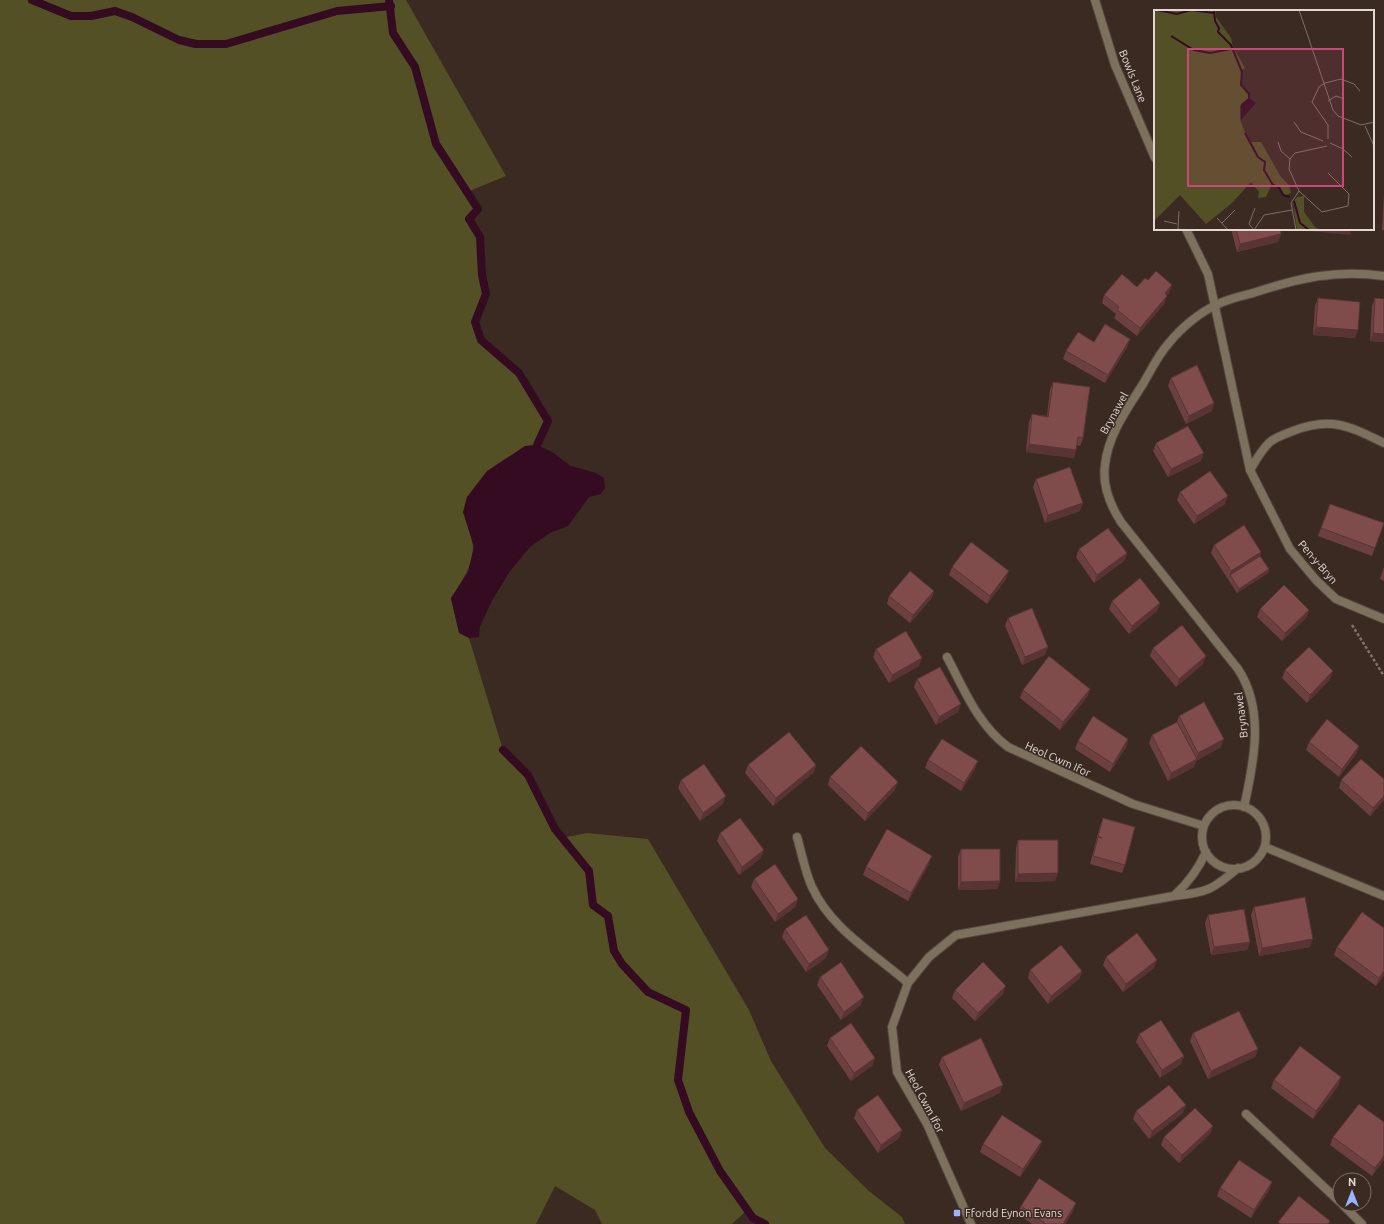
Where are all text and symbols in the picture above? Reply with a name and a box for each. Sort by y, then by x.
inset map [1154,10,1374,230]
street label: Bowls Lane [1117,48,1149,104]
street label: Brynawel [1098,390,1130,436]
street label: Pen-y-Bryn [1296,538,1340,586]
street label: Brynawel [1232,691,1250,739]
street label: Heol Cwm Ifor [1023,739,1093,779]
street label: Heol Cwm Ifor [903,1067,947,1136]
north arrow [1332,1172,1372,1212]
text: N [1348,1176,1356,1188]
place label: Ffordd Eynon Evans [965,1207,1062,1219]
marker: Ffordd Eynon Evans [952,1208,962,1218]

